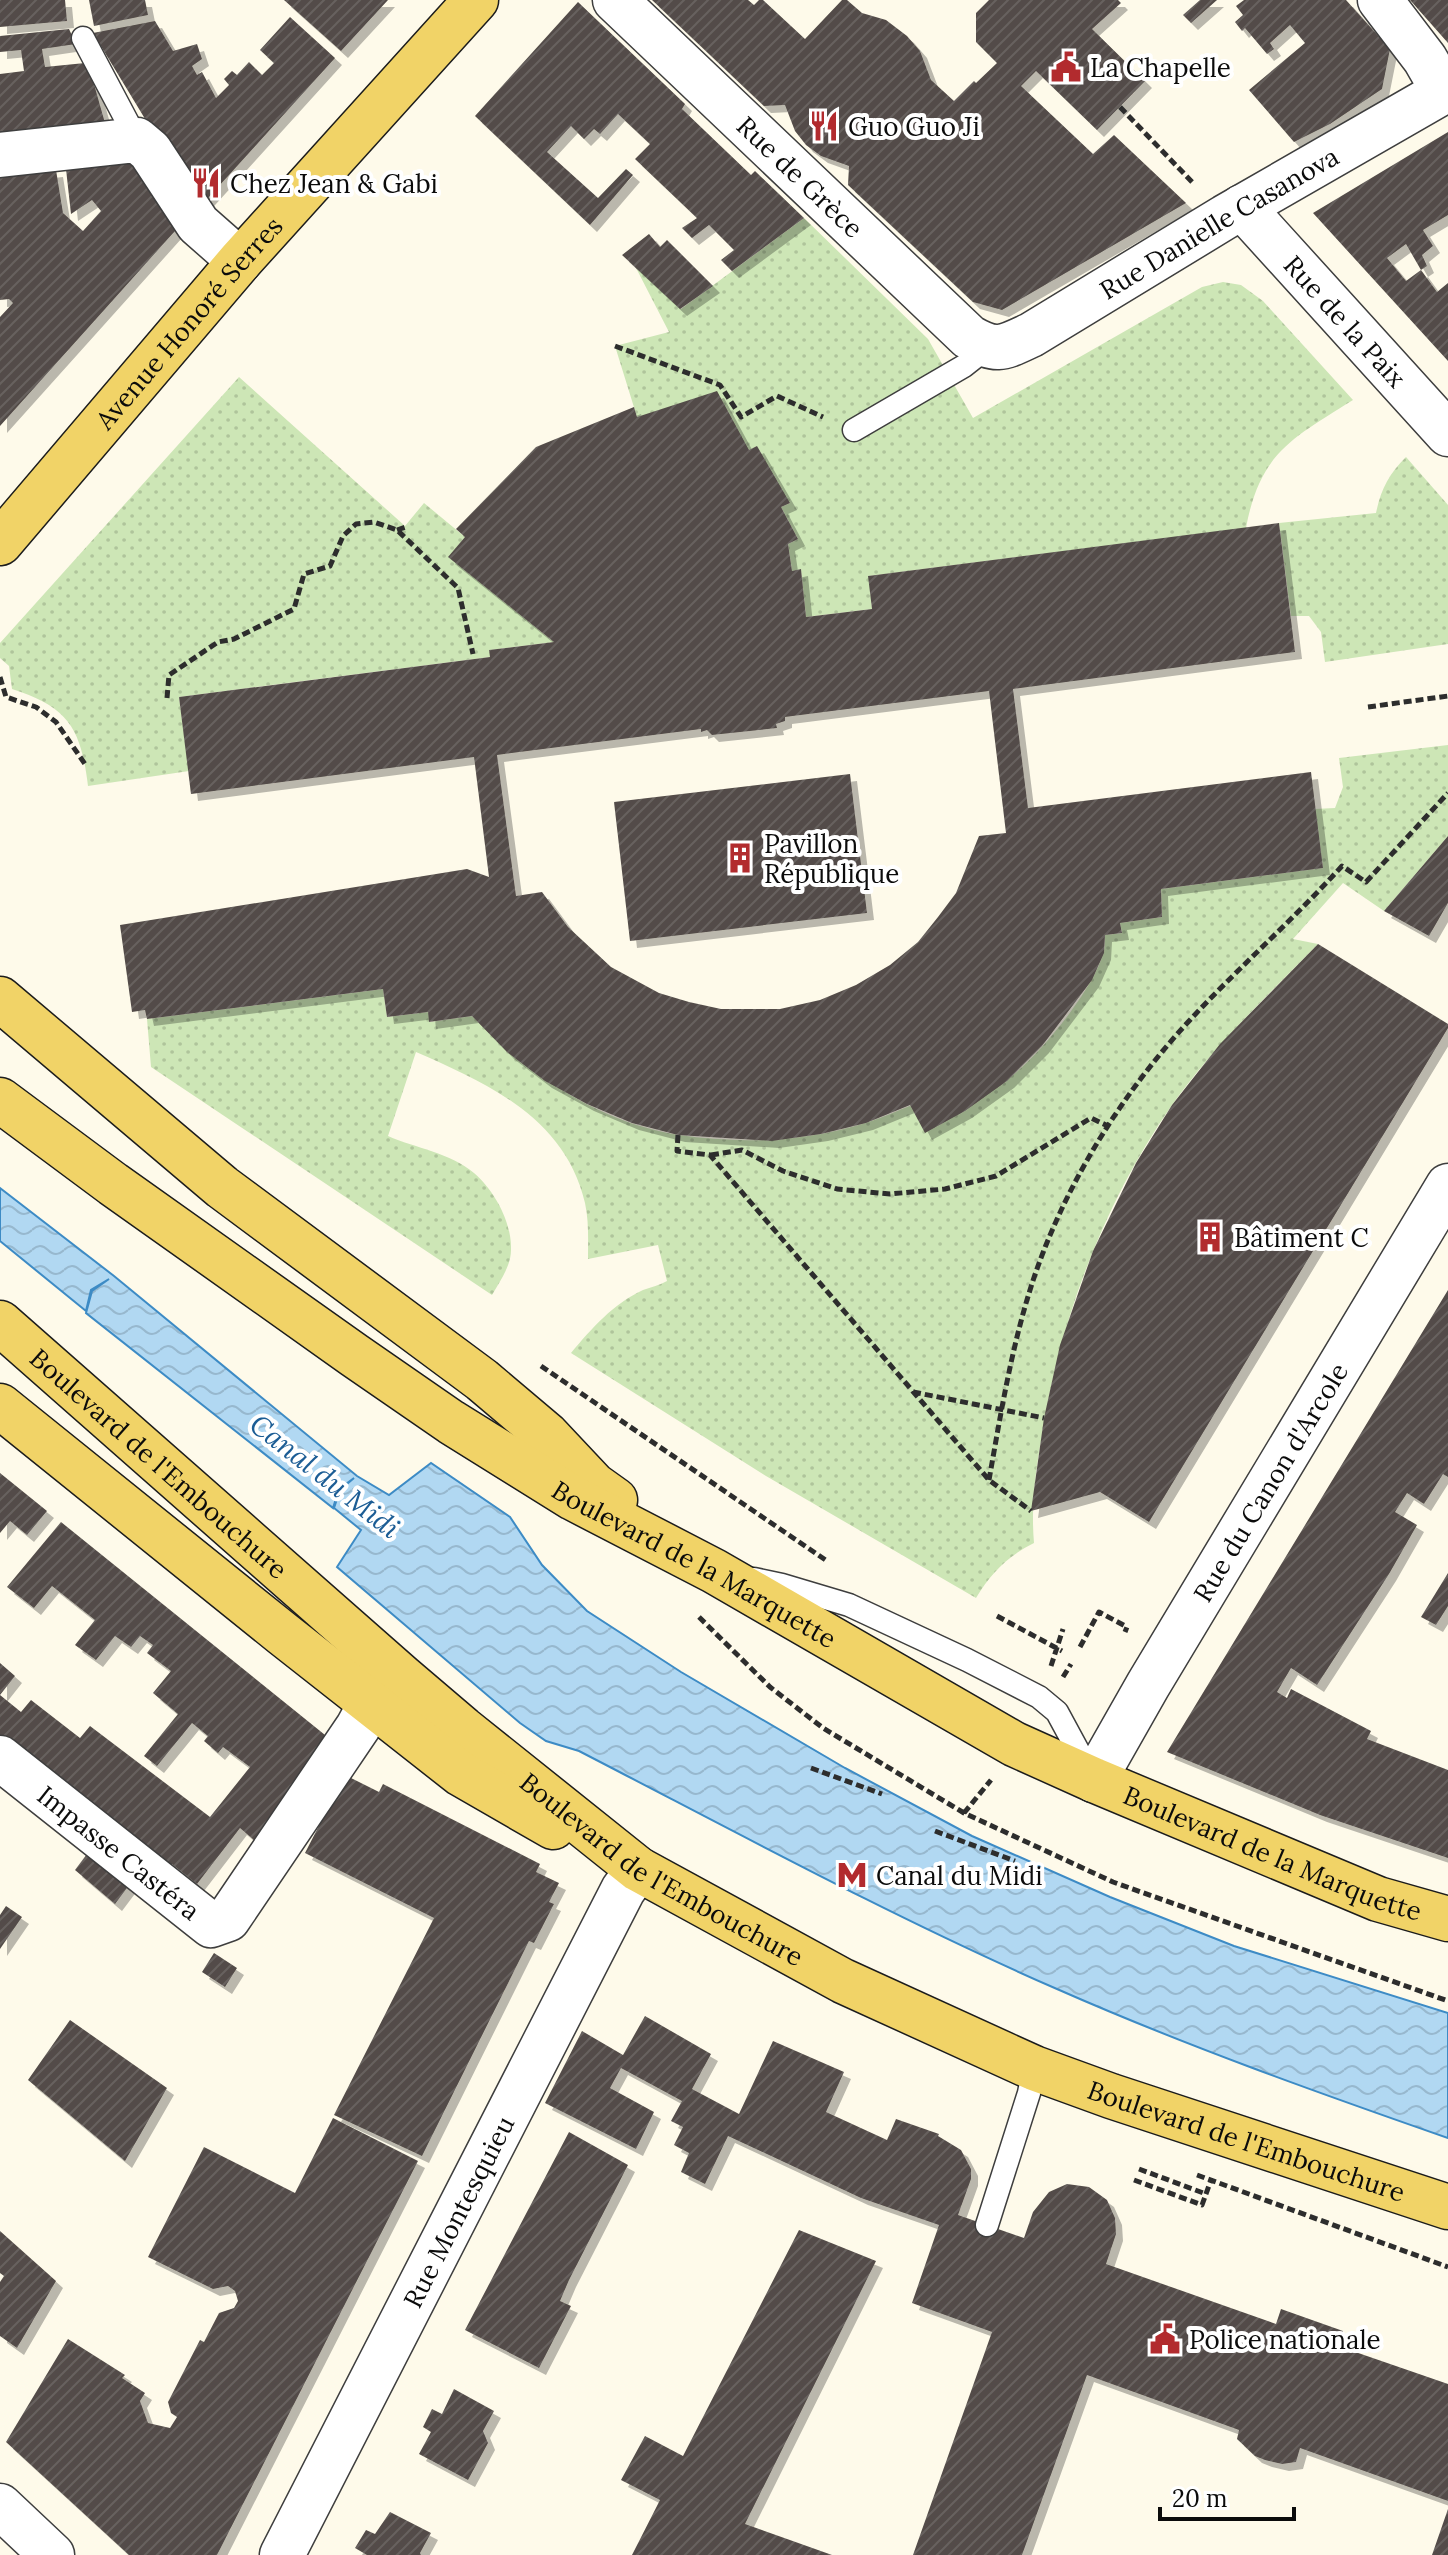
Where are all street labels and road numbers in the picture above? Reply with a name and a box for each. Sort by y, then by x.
street label: Rue de Grèce [730,109,870,244]
street label: Rue Danielle Casanova [1093,139,1344,306]
street label: Avenue Honoré Serres [87,209,289,437]
street label: Rue de la Paix [1277,248,1414,394]
street label: Boulevard de l'Embouchure [24,1341,295,1585]
street label: Rue du Canon d'Arcole [1185,1357,1354,1608]
street label: Boulevard de la Marquette [546,1473,842,1655]
street label: Boulevard de l'Embouchure [514,1765,809,1973]
street label: Impasse Castéra [31,1778,207,1927]
street label: Boulevard de la Marquette [1119,1778,1426,1927]
street label: Boulevard de l'Embouchure [1083,2072,1409,2208]
street label: Rue Montesquieu [395,2110,521,2313]

